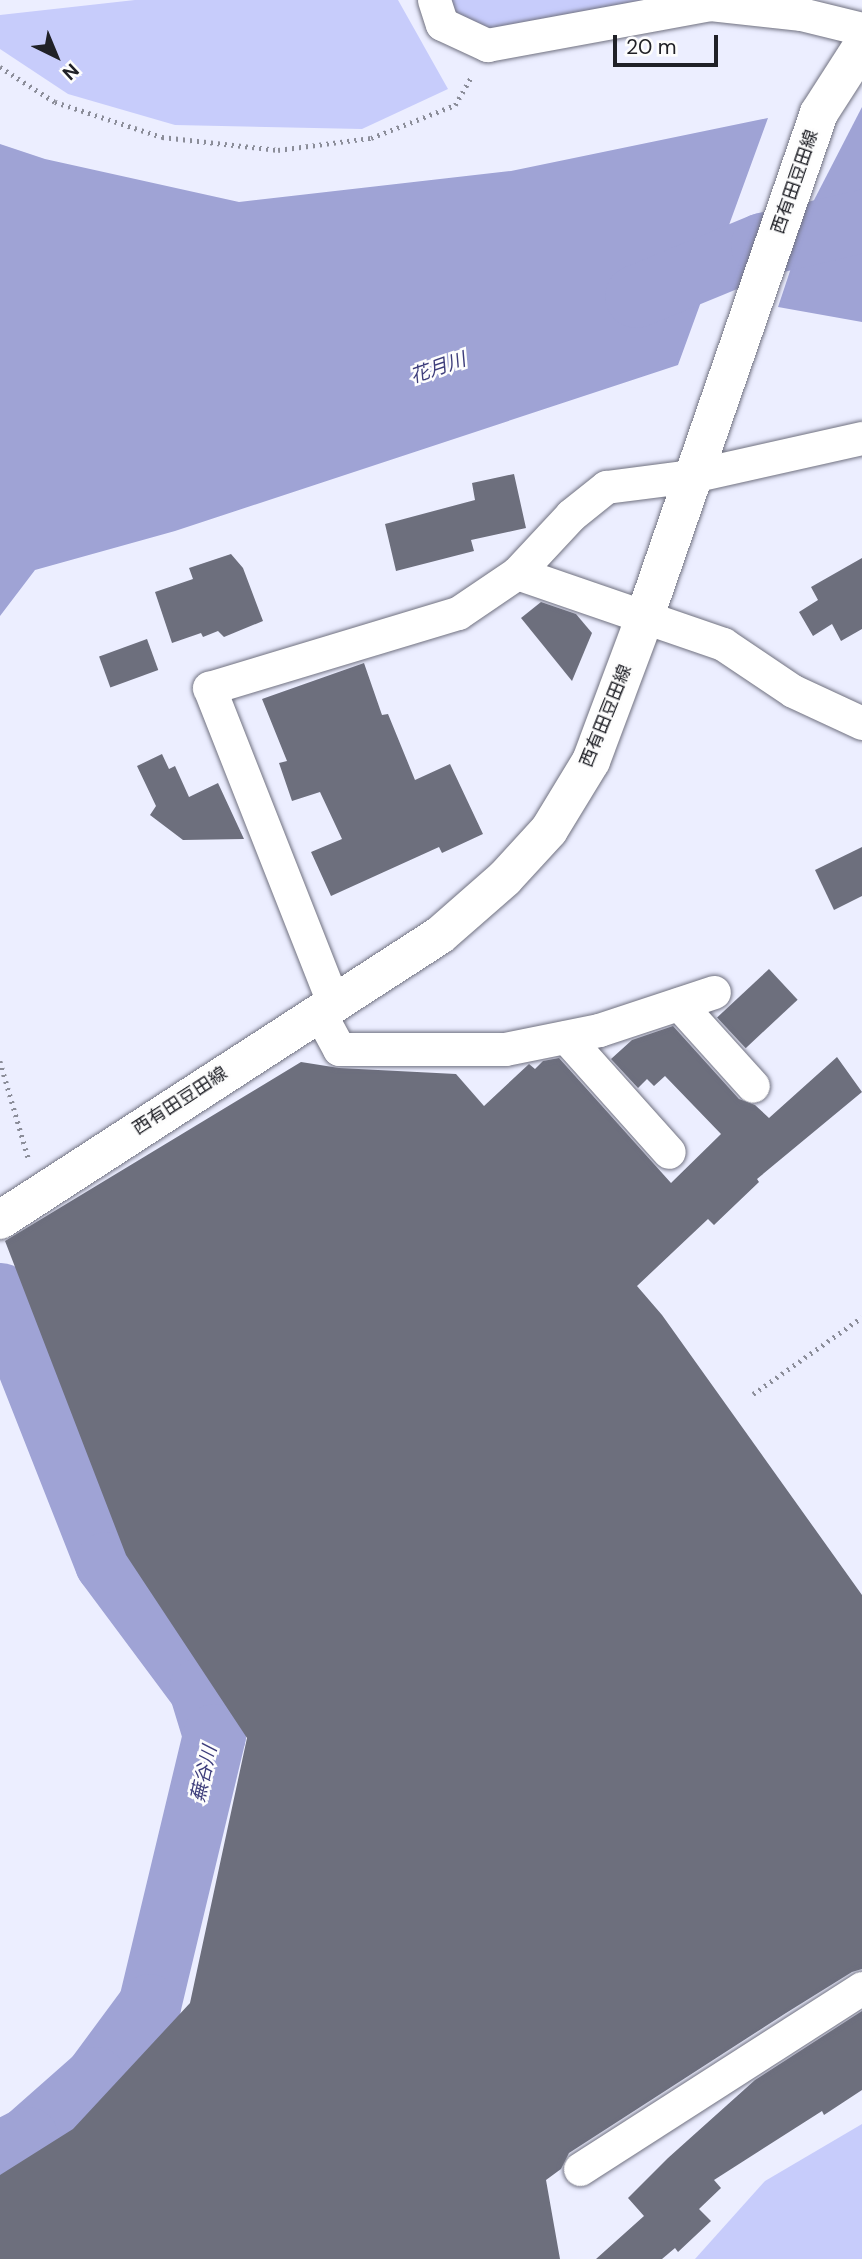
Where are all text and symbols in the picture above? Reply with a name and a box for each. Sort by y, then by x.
north arrow [21,21,91,91]
scale bar [617,21,722,65]
text: 20 m [626,33,677,61]
text: N [57,58,84,86]
street label: 西有田豆田線 [767,127,823,237]
water label: 花月川 [407,348,469,388]
street label: 西有田豆田線 [576,662,636,770]
street label: 西有田豆田線 [129,1063,231,1139]
water label: 蕪谷川 [186,1744,222,1804]

